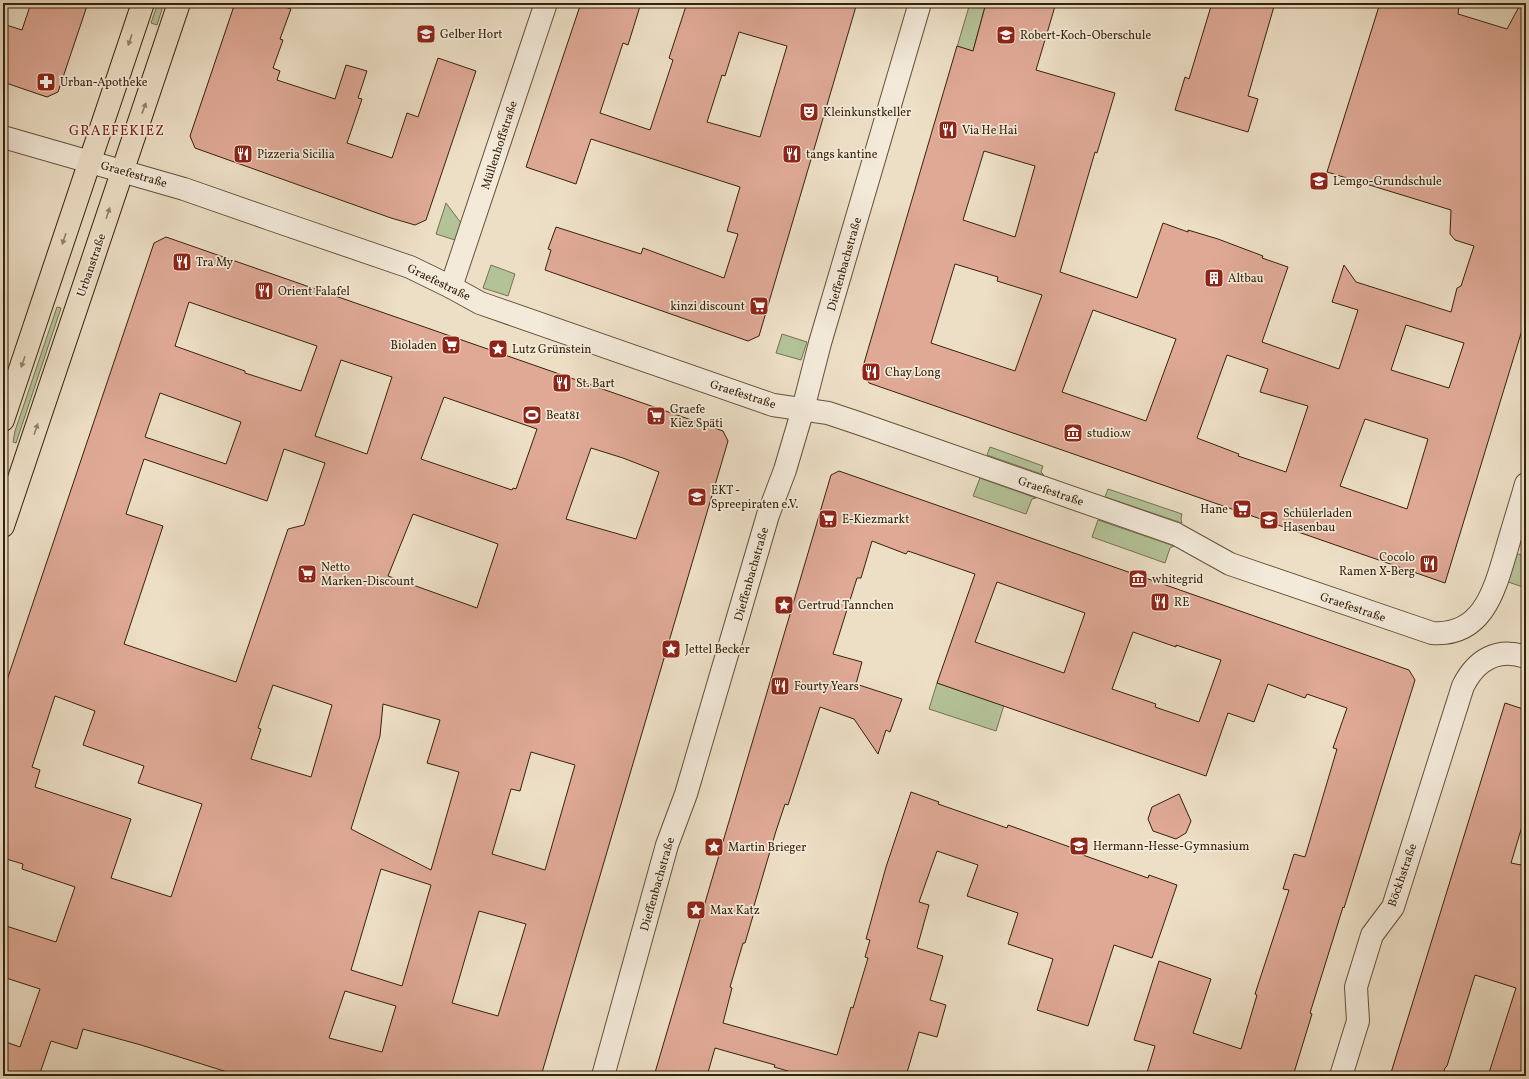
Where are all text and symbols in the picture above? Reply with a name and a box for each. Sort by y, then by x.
school or university icon: Gelber Hort [415,23,437,45]
school or university icon: Robert-Koch-Oberschule [995,24,1017,46]
place label: Gelber Hort [440,27,502,43]
place label: Robert-Koch-Oberschule [1020,28,1151,44]
one-way arrow [127,34,133,46]
pharmacy icon: Urban-Apotheke [35,71,57,93]
place label: Urban-Apotheke [60,75,148,91]
street label: Müllenhoffstraße [478,99,522,192]
one-way arrow [141,101,147,113]
theatre icon: Kleinkunstkeller [798,101,820,123]
place label: Kleinkunstkeller [823,105,911,121]
restaurant icon: Via He Hai [937,119,959,141]
district label: GRAEFEKIEZ [69,122,165,141]
place label: Via He Hai [962,123,1018,139]
restaurant icon: Pizzeria Sicilia [232,143,254,165]
restaurant icon: tangs kantine [781,143,803,165]
place label: Pizzeria Sicilia [257,147,335,163]
place label: tangs kantine [806,147,878,163]
street label: Graefestraße [99,158,169,192]
school or university icon: Lemgo-Grundschule [1308,170,1330,192]
place label: Lemgo-Grundschule [1333,174,1442,190]
one-way arrow [106,207,112,219]
street label: Dieffenbachstraße [824,215,866,313]
street label: Urbanstraße [74,231,110,299]
one-way arrow [61,233,67,245]
restaurant icon: Tra My [171,251,193,273]
place label: Tra My [196,255,234,271]
street label: Graefestraße [404,261,473,305]
building icon: Altbau [1203,267,1225,289]
place label: Altbau [1228,271,1264,287]
restaurant icon: Orient Falafel [253,280,275,302]
place label: Orient Falafel [278,284,350,300]
supermarket icon: kinzi discount [748,295,770,317]
place label: kinzi discount [670,299,745,315]
supermarket icon: Bioladen [440,334,462,356]
place label: Bioladen [390,338,437,354]
place icon: Lutz Grünstein [487,338,509,360]
place label: Lutz Grünstein [512,342,592,358]
one-way arrow [19,356,25,368]
restaurant icon: Chay Long [860,361,882,383]
place label: Chay Long [885,365,941,381]
restaurant icon: St. Bart [551,372,573,394]
place label: St. Bart [576,376,615,392]
street label: Graefestraße [708,377,778,413]
place label: Graefe Kiez Späti [670,402,723,432]
sports icon: Beat81 [521,404,543,426]
supermarket icon: Graefe Kiez Späti [645,405,667,427]
place label: Beat81 [546,408,580,424]
museum icon: studio.w [1062,422,1084,444]
one-way arrow [33,423,39,435]
place label: studio.w [1087,426,1132,442]
street label: Graefestraße [1016,473,1086,511]
place label: EKT - Spreepiraten e.V. [711,483,798,513]
school or university icon: EKT - Spreepiraten e.V. [686,486,708,508]
supermarket icon: Hane [1231,498,1253,520]
place label: Hane [1200,502,1228,518]
place label: Schülerladen Hasenbau [1283,506,1352,536]
supermarket icon: E-Kiezmarkt [817,508,839,530]
school or university icon: Schülerladen Hasenbau [1258,509,1280,531]
place label: E-Kiezmarkt [842,512,909,528]
street label: Dieffenbachstraße [731,525,773,623]
place label: Cocolo Ramen X-Berg [1339,550,1415,580]
restaurant icon: Cocolo Ramen X-Berg [1418,553,1440,575]
place label: Netto Marken-Discount [321,560,414,590]
supermarket icon: Netto Marken-Discount [296,563,318,585]
museum icon: whitegrid [1127,568,1149,590]
place label: whitegrid [1152,572,1204,588]
street label: Graefestraße [1318,589,1388,627]
restaurant icon: RE [1149,591,1171,613]
place icon: Gertrud Tannchen [773,594,795,616]
place label: RE [1174,595,1189,611]
place label: Gertrud Tannchen [798,598,894,614]
place icon: Jettel Becker [660,638,682,660]
place label: Jettel Becker [685,642,750,658]
restaurant icon: Fourty Years [769,675,791,697]
place label: Fourty Years [794,679,859,695]
street label: Dieffenbachstraße [637,835,679,933]
school or university icon: Hermann-Hesse-Gymnasium [1068,835,1090,857]
place icon: Martin Brieger [703,836,725,858]
place label: Hermann-Hesse-Gymnasium [1093,839,1250,855]
place label: Martin Brieger [728,840,806,856]
street label: Böckhstraße [1385,841,1421,909]
place icon: Max Katz [685,899,707,921]
place label: Max Katz [710,903,760,919]

